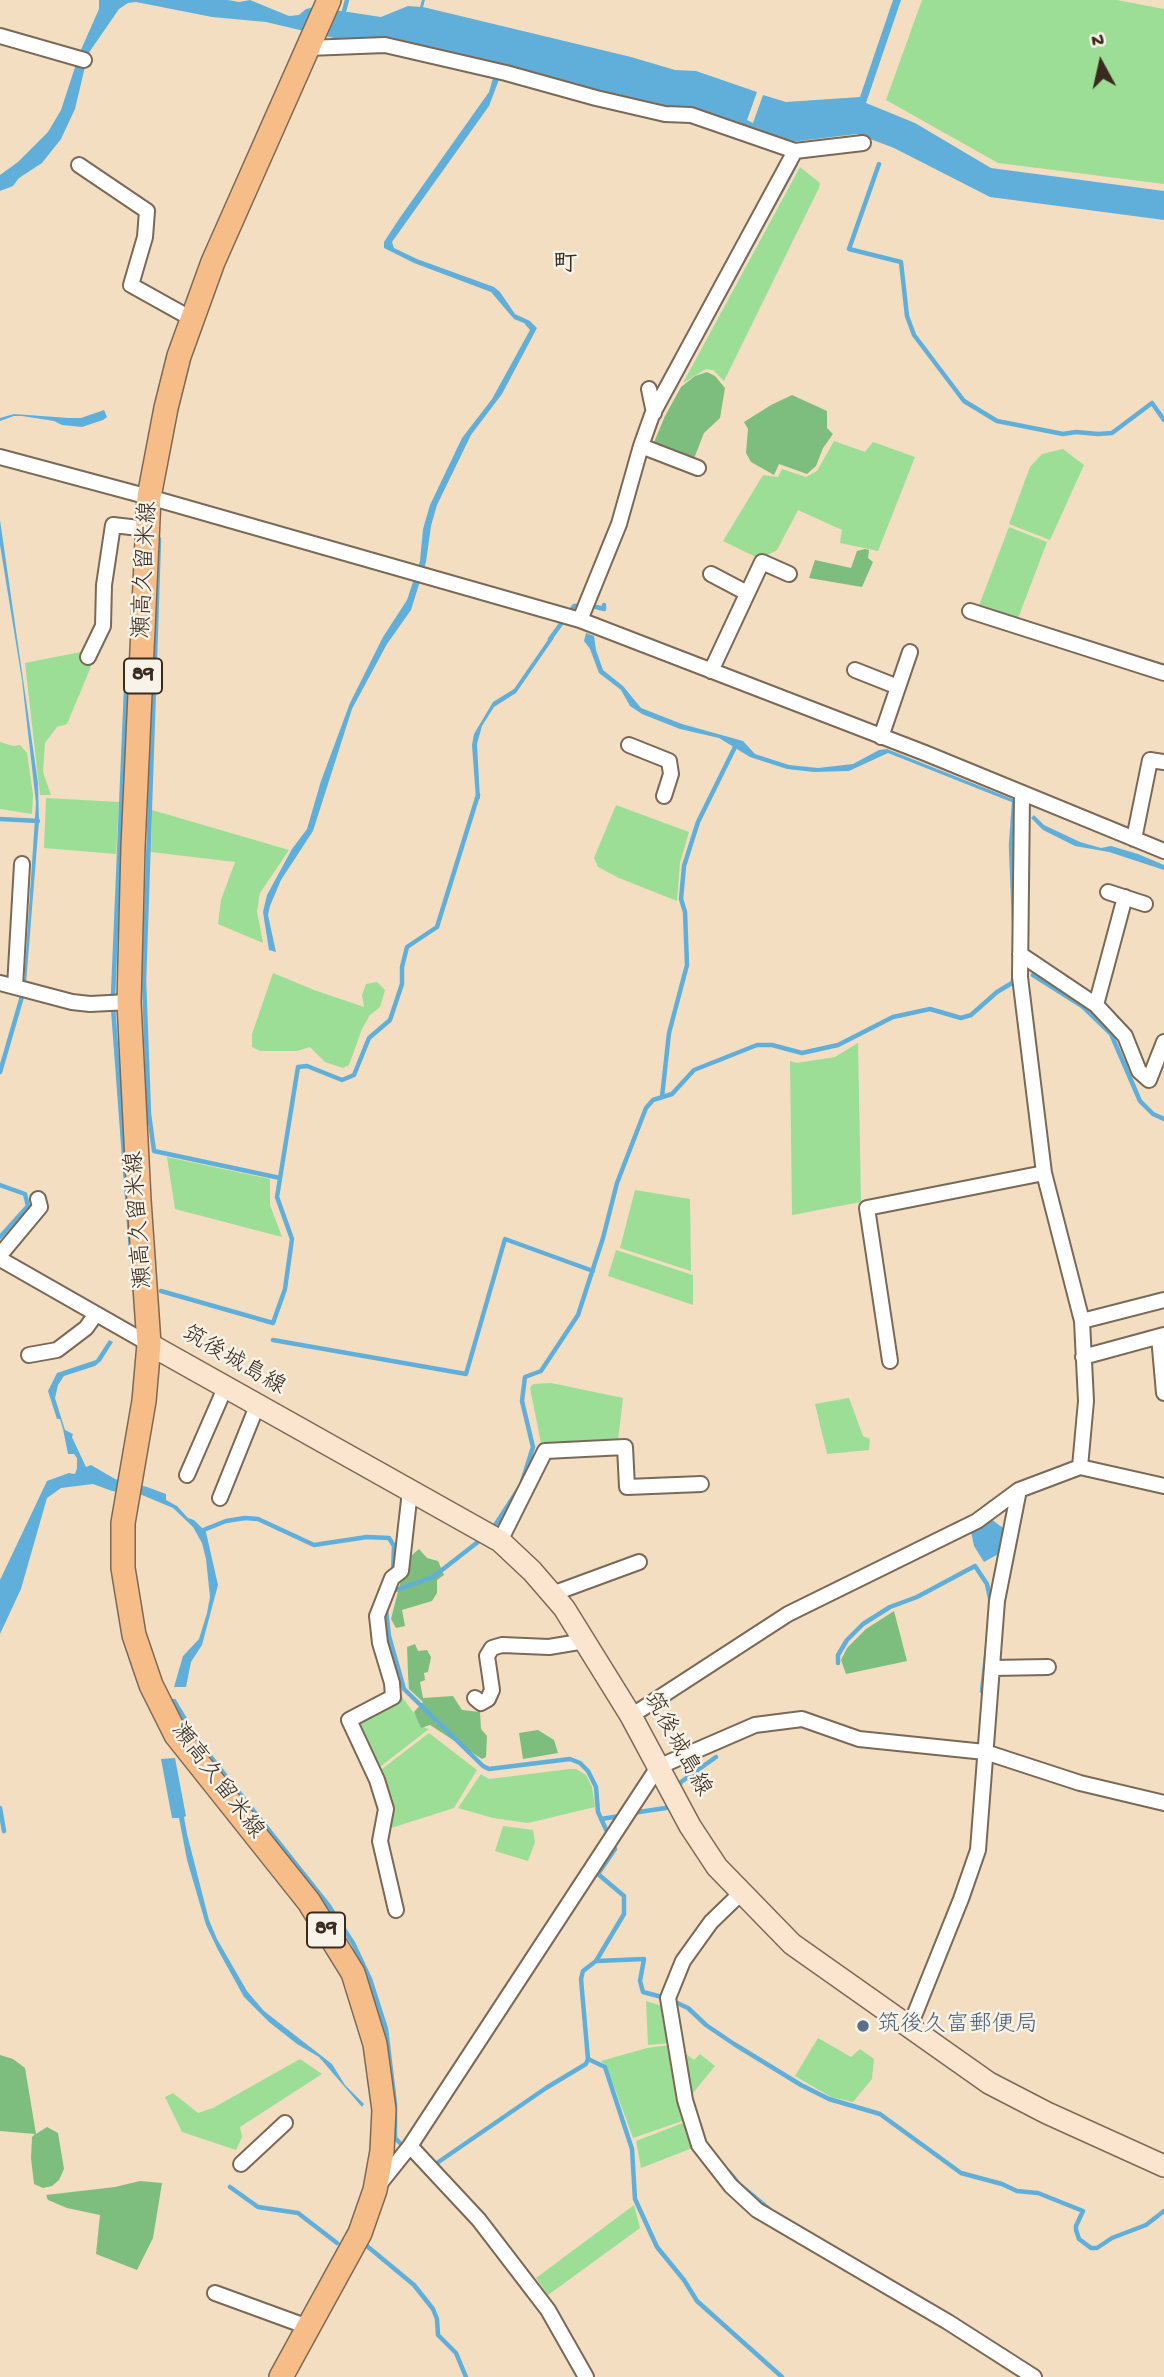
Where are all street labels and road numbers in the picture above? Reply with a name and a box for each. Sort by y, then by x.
street label: 瀬高久留米線 [130,500,164,640]
road number: 89 [124,658,162,694]
street label: 瀬高久留米線 [122,1150,160,1290]
street label: 筑後城島線 [176,1321,290,1403]
street label: 筑後城島線 [636,1688,716,1802]
street label: 瀬高久留米線 [163,1719,269,1845]
road number: 89 [307,1912,345,1948]

